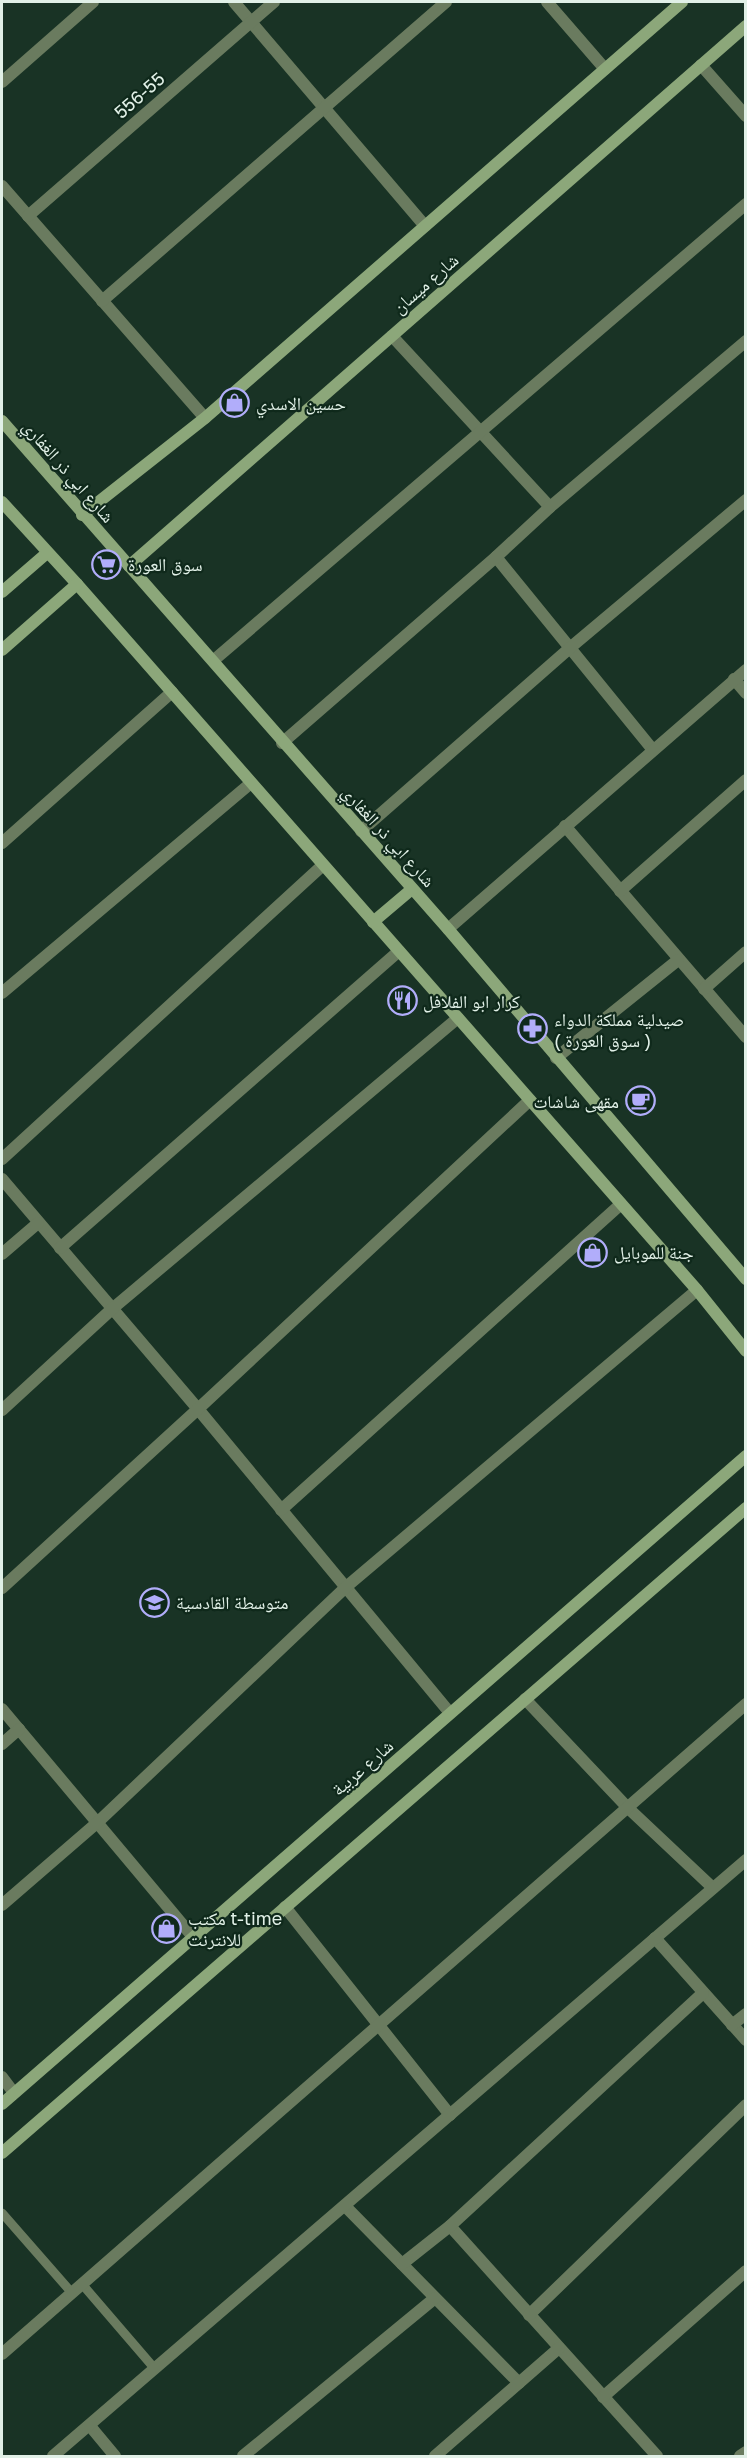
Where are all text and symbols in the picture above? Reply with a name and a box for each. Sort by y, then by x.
street label: 556-55 [109,67,169,123]
street label: شارع ميسان [387,248,463,318]
shop icon: حسين الاسدي [219,387,251,419]
place label: حسين الاسدي [256,392,346,419]
street label: شارع ابي ذر الغفاري [15,415,120,530]
supermarket icon: سوق العورة [91,548,123,580]
place label: سوق العورة [128,553,203,576]
street label: شارع ابي ذر الغفاري [334,781,440,894]
restaurant icon: كرار ابو الفلافل [386,985,418,1017]
place label: كرار ابو الفلافل [423,990,520,1013]
place label: صيدلية مملكة الدواء ( سوق العورة ) [554,1008,684,1052]
pharmacy icon: صيدلية مملكة الدواء ( سوق العورة ) [517,1013,549,1045]
cafe icon: مقهى شاشات [624,1085,656,1117]
place label: مقهى شاشات [533,1090,619,1113]
shop icon: جنة للموبايل [577,1236,609,1268]
place label: جنة للموبايل [614,1241,694,1264]
school or university icon: متوسطة القادسية [139,1586,171,1618]
place label: متوسطة القادسية [176,1591,288,1613]
street label: شارع عربية [327,1734,398,1801]
place label: مكتب t-time للانترنت [188,1907,282,1950]
shop icon: مكتب t-time للانترنت [151,1912,183,1944]

